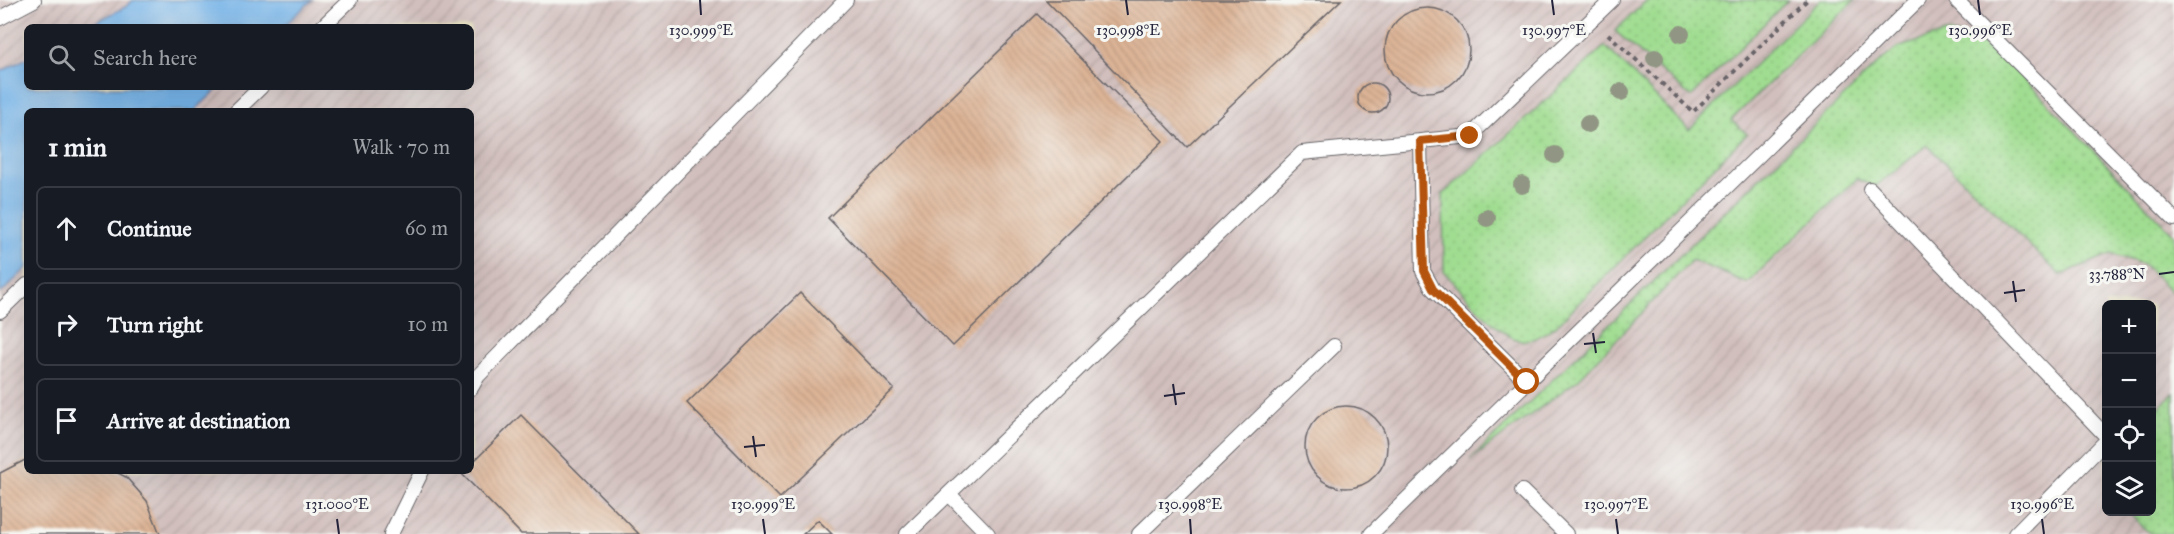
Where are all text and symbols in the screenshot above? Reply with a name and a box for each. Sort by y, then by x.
text: 130.999°E [669,21,733,39]
text: 130.998°E [1096,21,1160,39]
text: 130.997°E [1522,21,1586,39]
text: 130.996°E [1948,21,2012,39]
search box [24,24,474,90]
icon: search [45,41,78,74]
text: Search here [93,44,197,71]
route end [1456,122,1482,148]
text: 1 min [48,131,107,163]
text: Walk · 70 m [352,135,450,159]
icon: ahead [50,212,83,245]
text: Continue [107,215,192,242]
text: 60 m [405,216,448,240]
text: 33.788°N [2089,265,2145,283]
map controls [2102,300,2156,516]
button: + [2102,300,2156,354]
icon: right [50,308,83,341]
text: Turn right [107,311,203,338]
text: 10 m [407,312,448,336]
button: − [2102,354,2156,408]
route start [1513,368,1539,394]
icon: arrive [50,404,83,437]
text: Arrive at destination [107,407,290,434]
button: locate [2102,408,2156,462]
button: layers [2102,462,2156,516]
text: 131.000°E [305,495,369,513]
text: 130.999°E [731,495,795,513]
text: 130.998°E [1158,495,1222,513]
text: 130.997°E [1584,495,1648,513]
text: 130.996°E [2010,495,2074,513]

